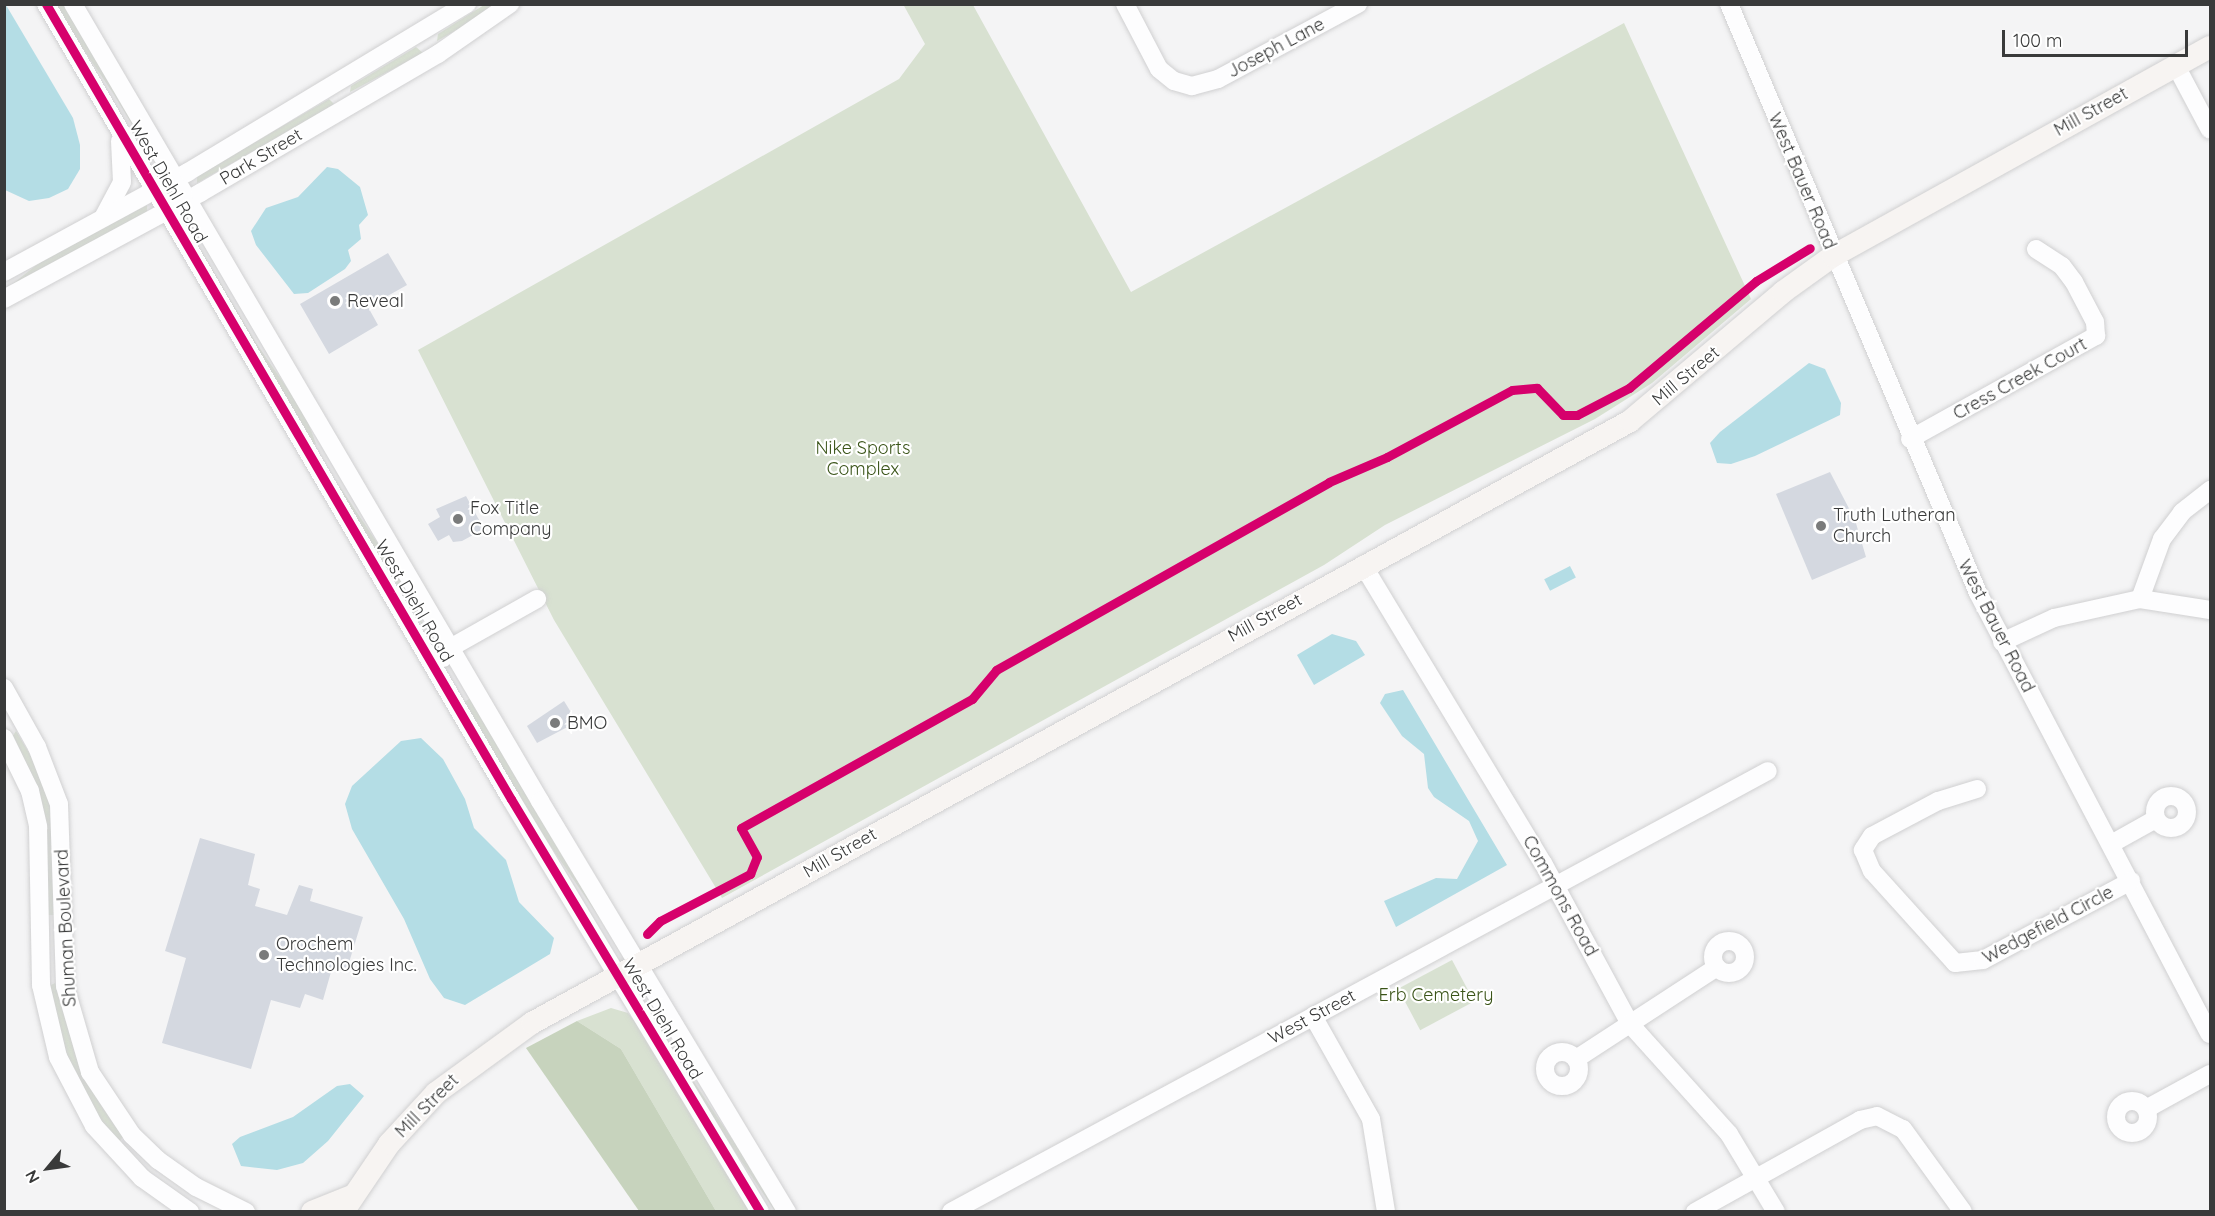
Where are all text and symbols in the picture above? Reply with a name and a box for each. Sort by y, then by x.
street label: Joseph Lane [1224,13,1328,83]
scale bar [2005,18,2191,56]
text: 100 m [2013,29,2062,52]
street label: Mill Street [2050,83,2132,141]
street label: West Bauer Road [1764,110,1840,252]
street label: West Diehl Road [124,117,212,247]
street label: Park Street [216,124,306,190]
place label: Reveal [347,290,404,312]
marker: Reveal [328,294,342,308]
street label: Cress Creek Court [1949,333,2091,425]
street label: Mill Street [1648,342,1724,410]
park label: Nike Sports Complex [815,438,911,480]
place label: Fox Title Company [470,498,551,540]
place label: Truth Lutheran Church [1833,505,1956,548]
marker: Fox Title Company [451,512,465,526]
marker: Truth Lutheran Church [1814,519,1828,533]
street label: West Diehl Road [370,536,458,666]
street label: West Bauer Road [1953,556,2039,696]
street label: Mill Street [1224,589,1306,647]
place label: BMO [567,712,607,734]
marker: BMO [548,716,562,730]
street label: Mill Street [799,823,881,883]
street label: Commons Road [1518,832,1602,960]
street label: Shuman Boulevard [51,849,81,1007]
street label: Wedgefield Circle [1979,881,2117,969]
place label: Orochem Technologies Inc. [276,934,417,976]
marker: Orochem Technologies Inc. [257,948,271,962]
street label: West Diehl Road [617,954,707,1084]
park label: Erb Cemetery [1379,984,1493,1006]
street label: West Street [1265,985,1359,1049]
street label: Mill Street [391,1070,463,1142]
north arrow [18,1138,78,1198]
text: N [21,1167,44,1187]

